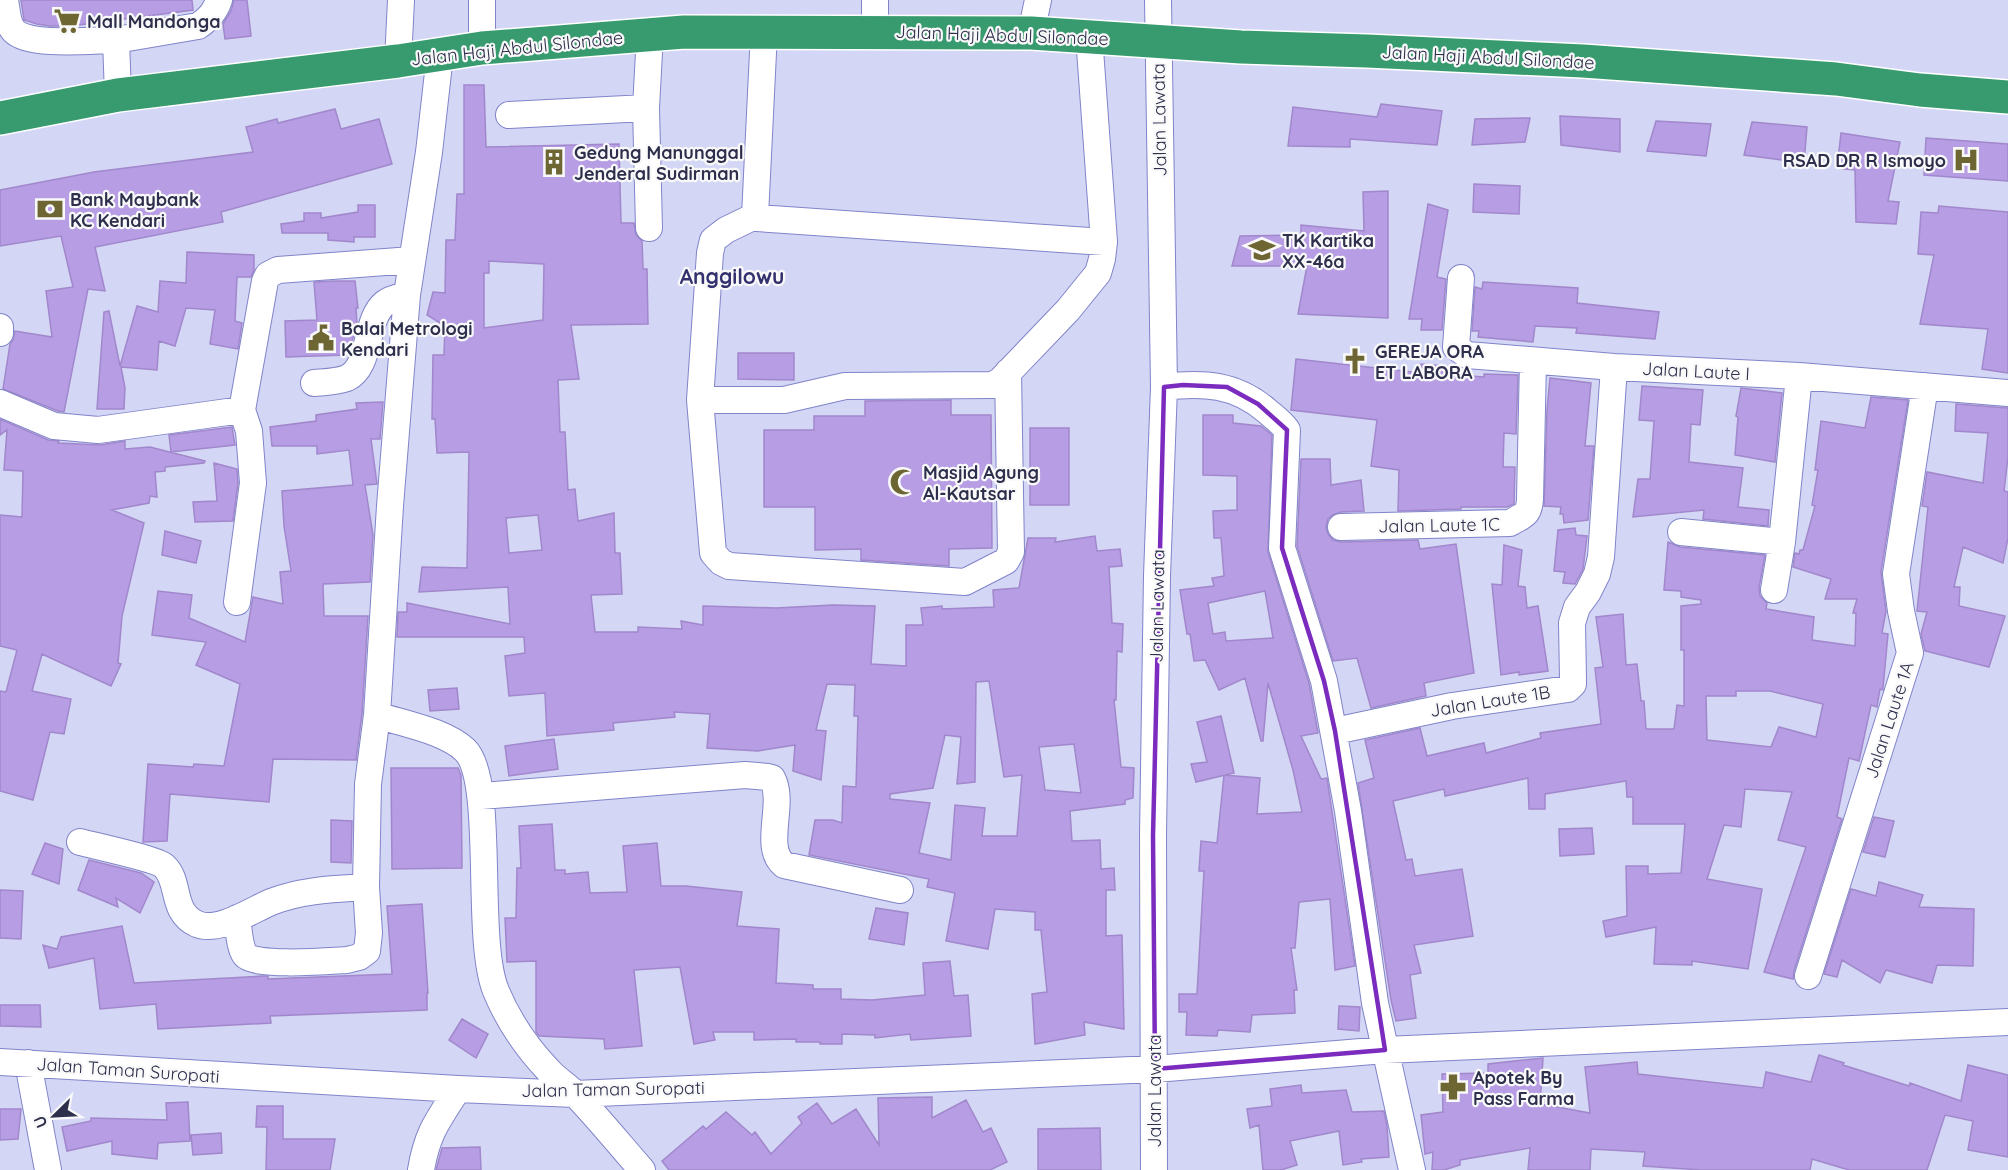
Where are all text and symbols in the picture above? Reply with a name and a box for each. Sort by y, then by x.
supermarket icon: Mall Mandonga [52,6,82,36]
place label: Mall Mandonga [87,10,221,33]
street label: Jalan Haji Abdul Silondae [895,20,1109,50]
street label: Jalan Haji Abdul Silondae [410,25,624,71]
street label: Jalan Haji Abdul Silondae [1381,40,1595,74]
street label: Jalan Lawata [1147,63,1171,177]
place label: Gedung Manunggal Jenderal Sudirman [574,141,744,185]
hospital icon: RSAD DR R Ismoyo [1951,145,1981,175]
building icon: Gedung Manunggal Jenderal Sudirman [539,147,569,177]
place label: RSAD DR R Ismoyo [1783,149,1946,172]
place label: Bank Maybank KC Kendari [70,188,199,232]
bank icon: Bank Maybank KC Kendari [35,194,65,224]
place label: TK Kartika XX-46a [1282,229,1374,273]
school or university icon: TK Kartika XX-46a [1247,235,1277,265]
district label: Anggilowu [680,263,784,289]
place label: Balai Metrologi Kendari [341,317,473,361]
public building icon: Balai Metrologi Kendari [306,323,336,353]
place label: GEREJA ORA ET LABORA [1375,340,1485,384]
church icon: GEREJA ORA ET LABORA [1340,346,1370,376]
street label: Jalan Laute I [1642,357,1750,385]
place label: Masjid Agung Al-Kautsar [923,461,1039,505]
mosque icon: Masjid Agung Al-Kautsar [888,467,918,497]
street label: Jalan Laute 1C [1378,512,1500,538]
street label: Jalan Lawata [1145,549,1169,663]
street label: Jalan Laute 1A [1859,658,1919,781]
street label: Jalan Laute 1B [1428,680,1552,722]
street label: Jalan Lawata [1143,1034,1166,1148]
street label: Jalan Taman Suropati [36,1052,220,1088]
place label: Apotek By Pass Farma [1473,1066,1574,1110]
pharmacy icon: Apotek By Pass Farma [1438,1072,1468,1102]
street label: Jalan Taman Suropati [521,1076,705,1102]
north arrow [24,1086,84,1146]
text: U [29,1113,52,1131]

